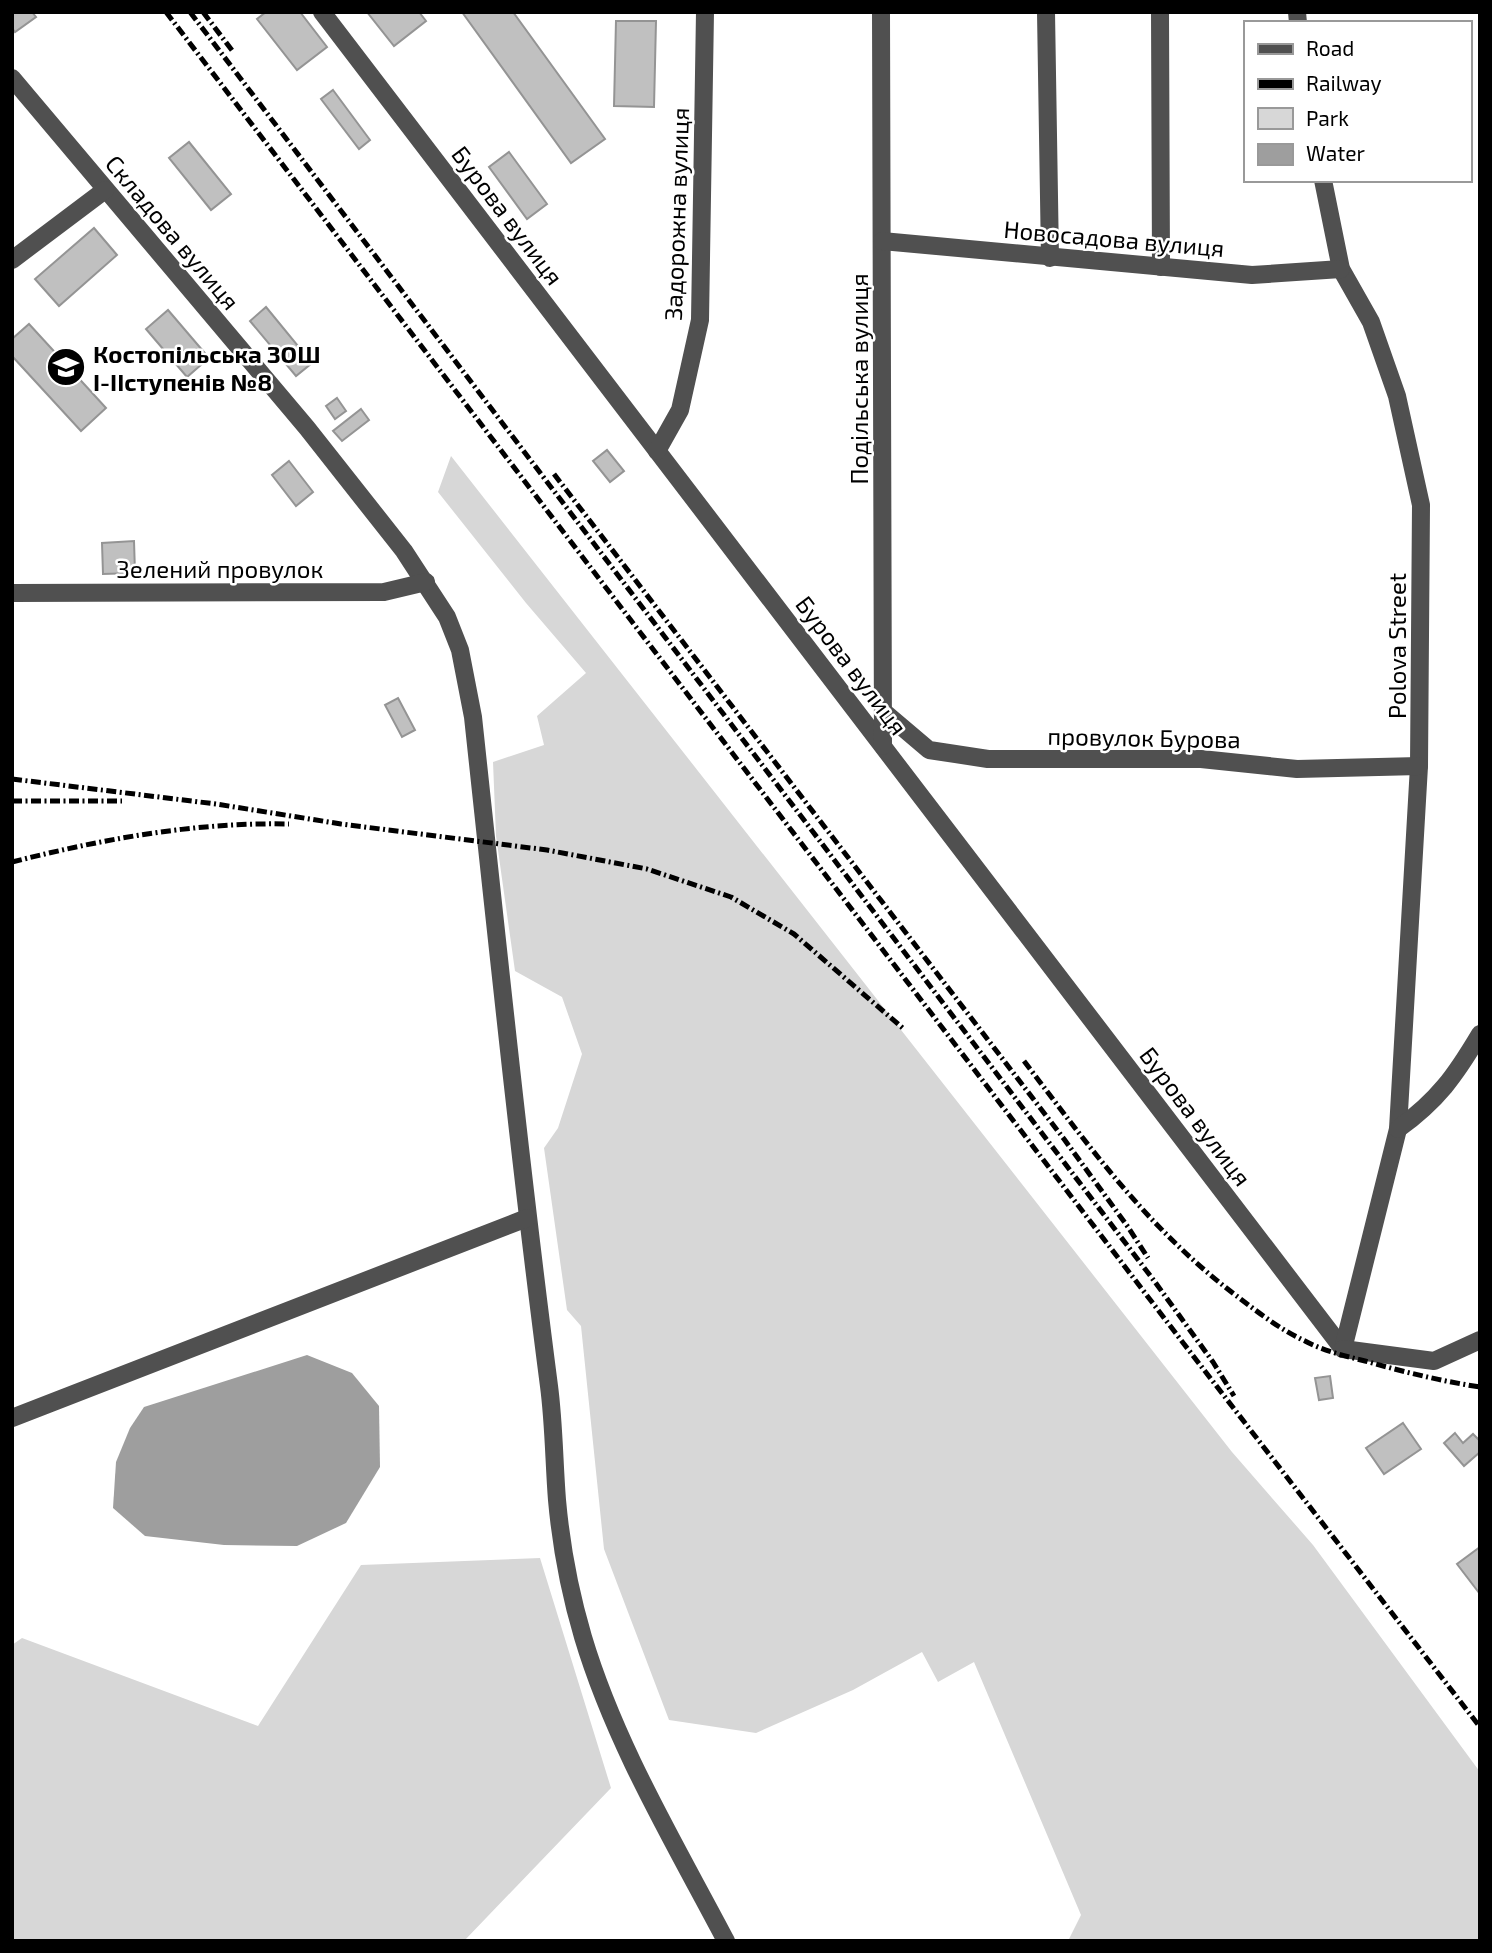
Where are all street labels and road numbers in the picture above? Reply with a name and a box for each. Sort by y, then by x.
street label: Задорожна вулиця [658,107,695,321]
street label: Бурова вулиця [446,140,570,291]
street label: Складова вулиця [99,149,246,316]
street label: Новосадова вулиця [1002,214,1226,263]
street label: Подільська вулиця [844,273,874,485]
street label: Зелений провулок [117,554,324,584]
street label: Polova Street [1382,573,1411,719]
street label: Бурова вулиця [790,590,914,741]
street label: провулок Бурова [1047,721,1241,754]
street label: Бурова вулиця [1134,1041,1258,1192]

